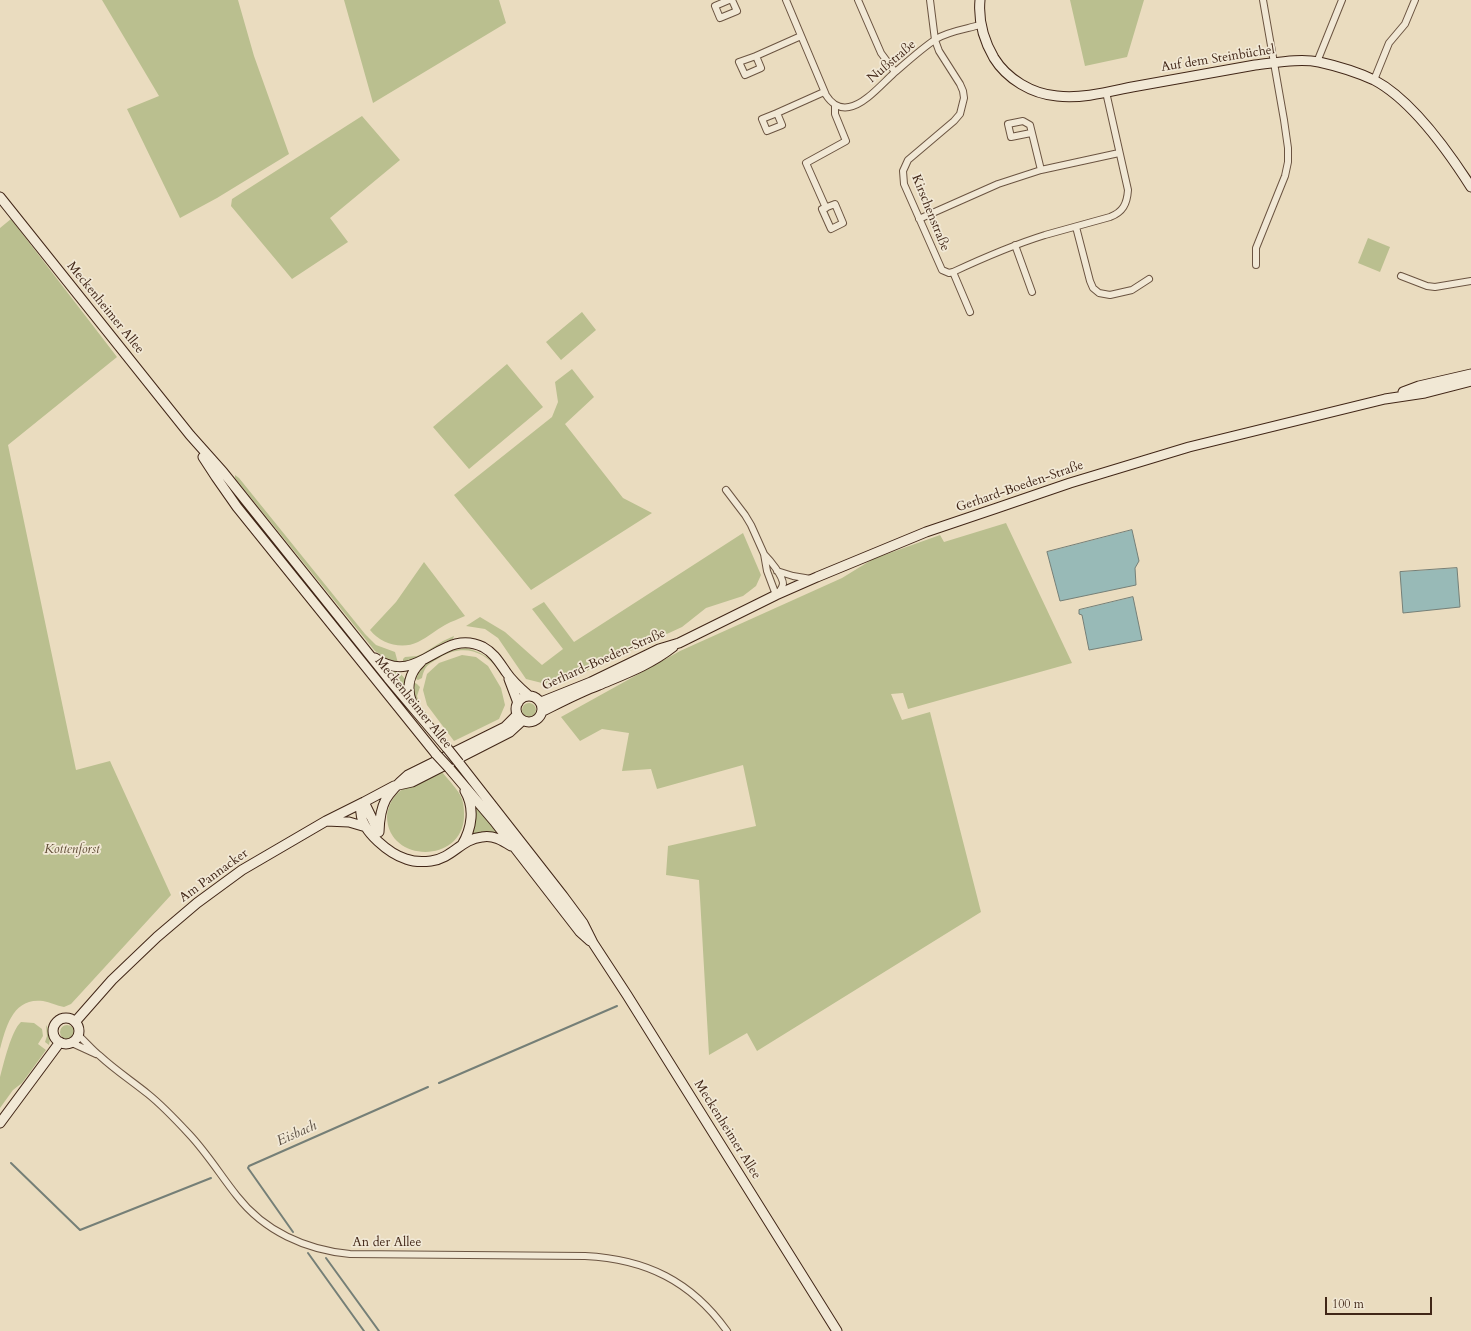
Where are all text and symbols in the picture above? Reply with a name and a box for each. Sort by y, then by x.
street label: Nußstraße [865,37,919,87]
street label: Auf dem Steinbüchel [1160,42,1276,76]
street label: Kirschenstraße [908,172,952,254]
street label: Meckenheimer Allee [63,259,147,357]
street label: Gerhard-Boeden-Straße [954,458,1086,516]
street label: Gerhard-Boeden-Straße [540,626,668,694]
street label: Meckenheimer Allee [371,654,455,752]
park label: Kottenforst [44,842,100,858]
street label: Am Pannacker [177,846,251,906]
street label: Meckenheimer Allee [690,1078,764,1182]
water label: Eisbach [275,1118,319,1150]
street label: An der Allee [353,1235,421,1251]
scale bar [1327,1289,1434,1315]
text: 100 m [1332,1296,1364,1312]

